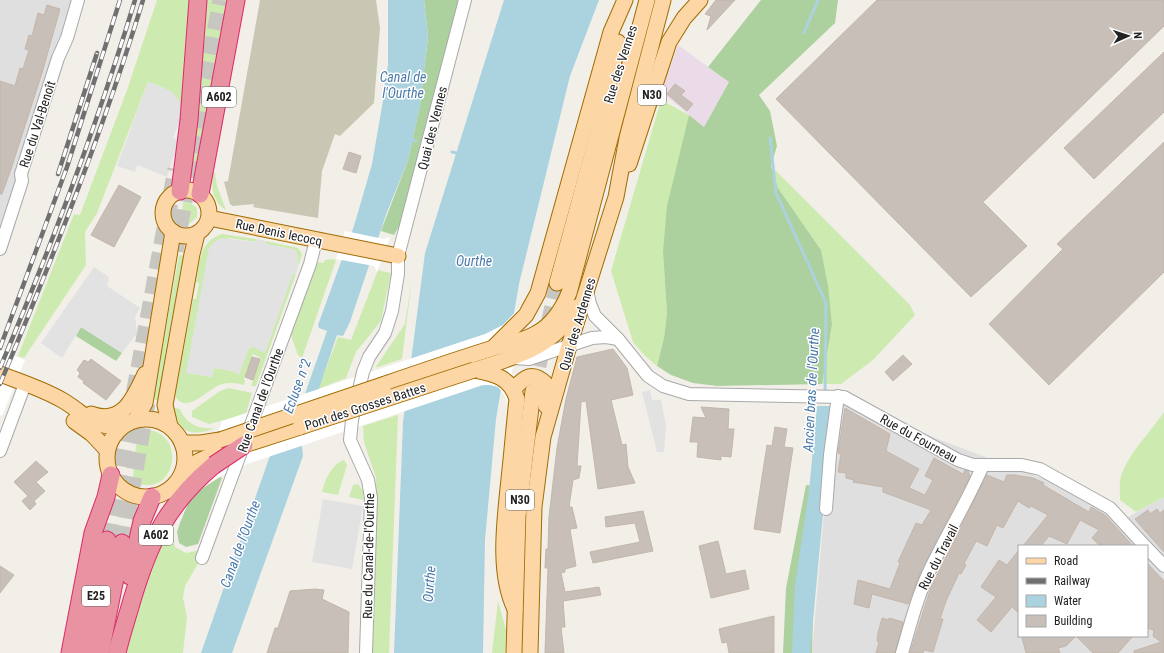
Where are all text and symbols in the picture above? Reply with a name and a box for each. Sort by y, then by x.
north arrow [1108,16,1148,56]
street label: Rue des Vennes [601,23,640,105]
text: N [1131,32,1144,39]
water label: Canal de l'Ourthe [380,69,426,101]
street label: Rue du Val-Benoît [16,79,59,169]
street label: Quai des Vennes [415,85,450,171]
road number: N30 [638,85,666,105]
road number: A602 [202,87,236,107]
street label: Rue Denis lecocq [234,216,324,249]
water label: Ourthe [456,253,492,269]
street label: Quai des Ardennes [556,276,599,372]
water label: Ancien bras de l'Ourthe [800,328,822,453]
street label: Rue Canal de l'Ourthe [235,346,286,454]
water label: Ecluse n°2 [280,356,314,415]
street label: Pont des Grosses Battes [303,380,428,433]
street label: Rue du Fourneau [878,411,960,466]
road number: N30 [506,490,534,510]
street label: Rue du Canal-de-l'Ourthe [360,493,377,619]
water label: Canal de l'Ourthe [217,498,263,590]
street label: Rue du Travail [916,522,961,592]
road number: A602 [139,525,173,545]
legend [1018,545,1148,637]
text: Road [1054,554,1078,568]
water label: Ourthe [419,565,439,603]
text: Railway [1054,574,1090,588]
road number: E25 [82,586,110,606]
text: Water [1054,594,1082,608]
text: Building [1054,614,1092,628]

